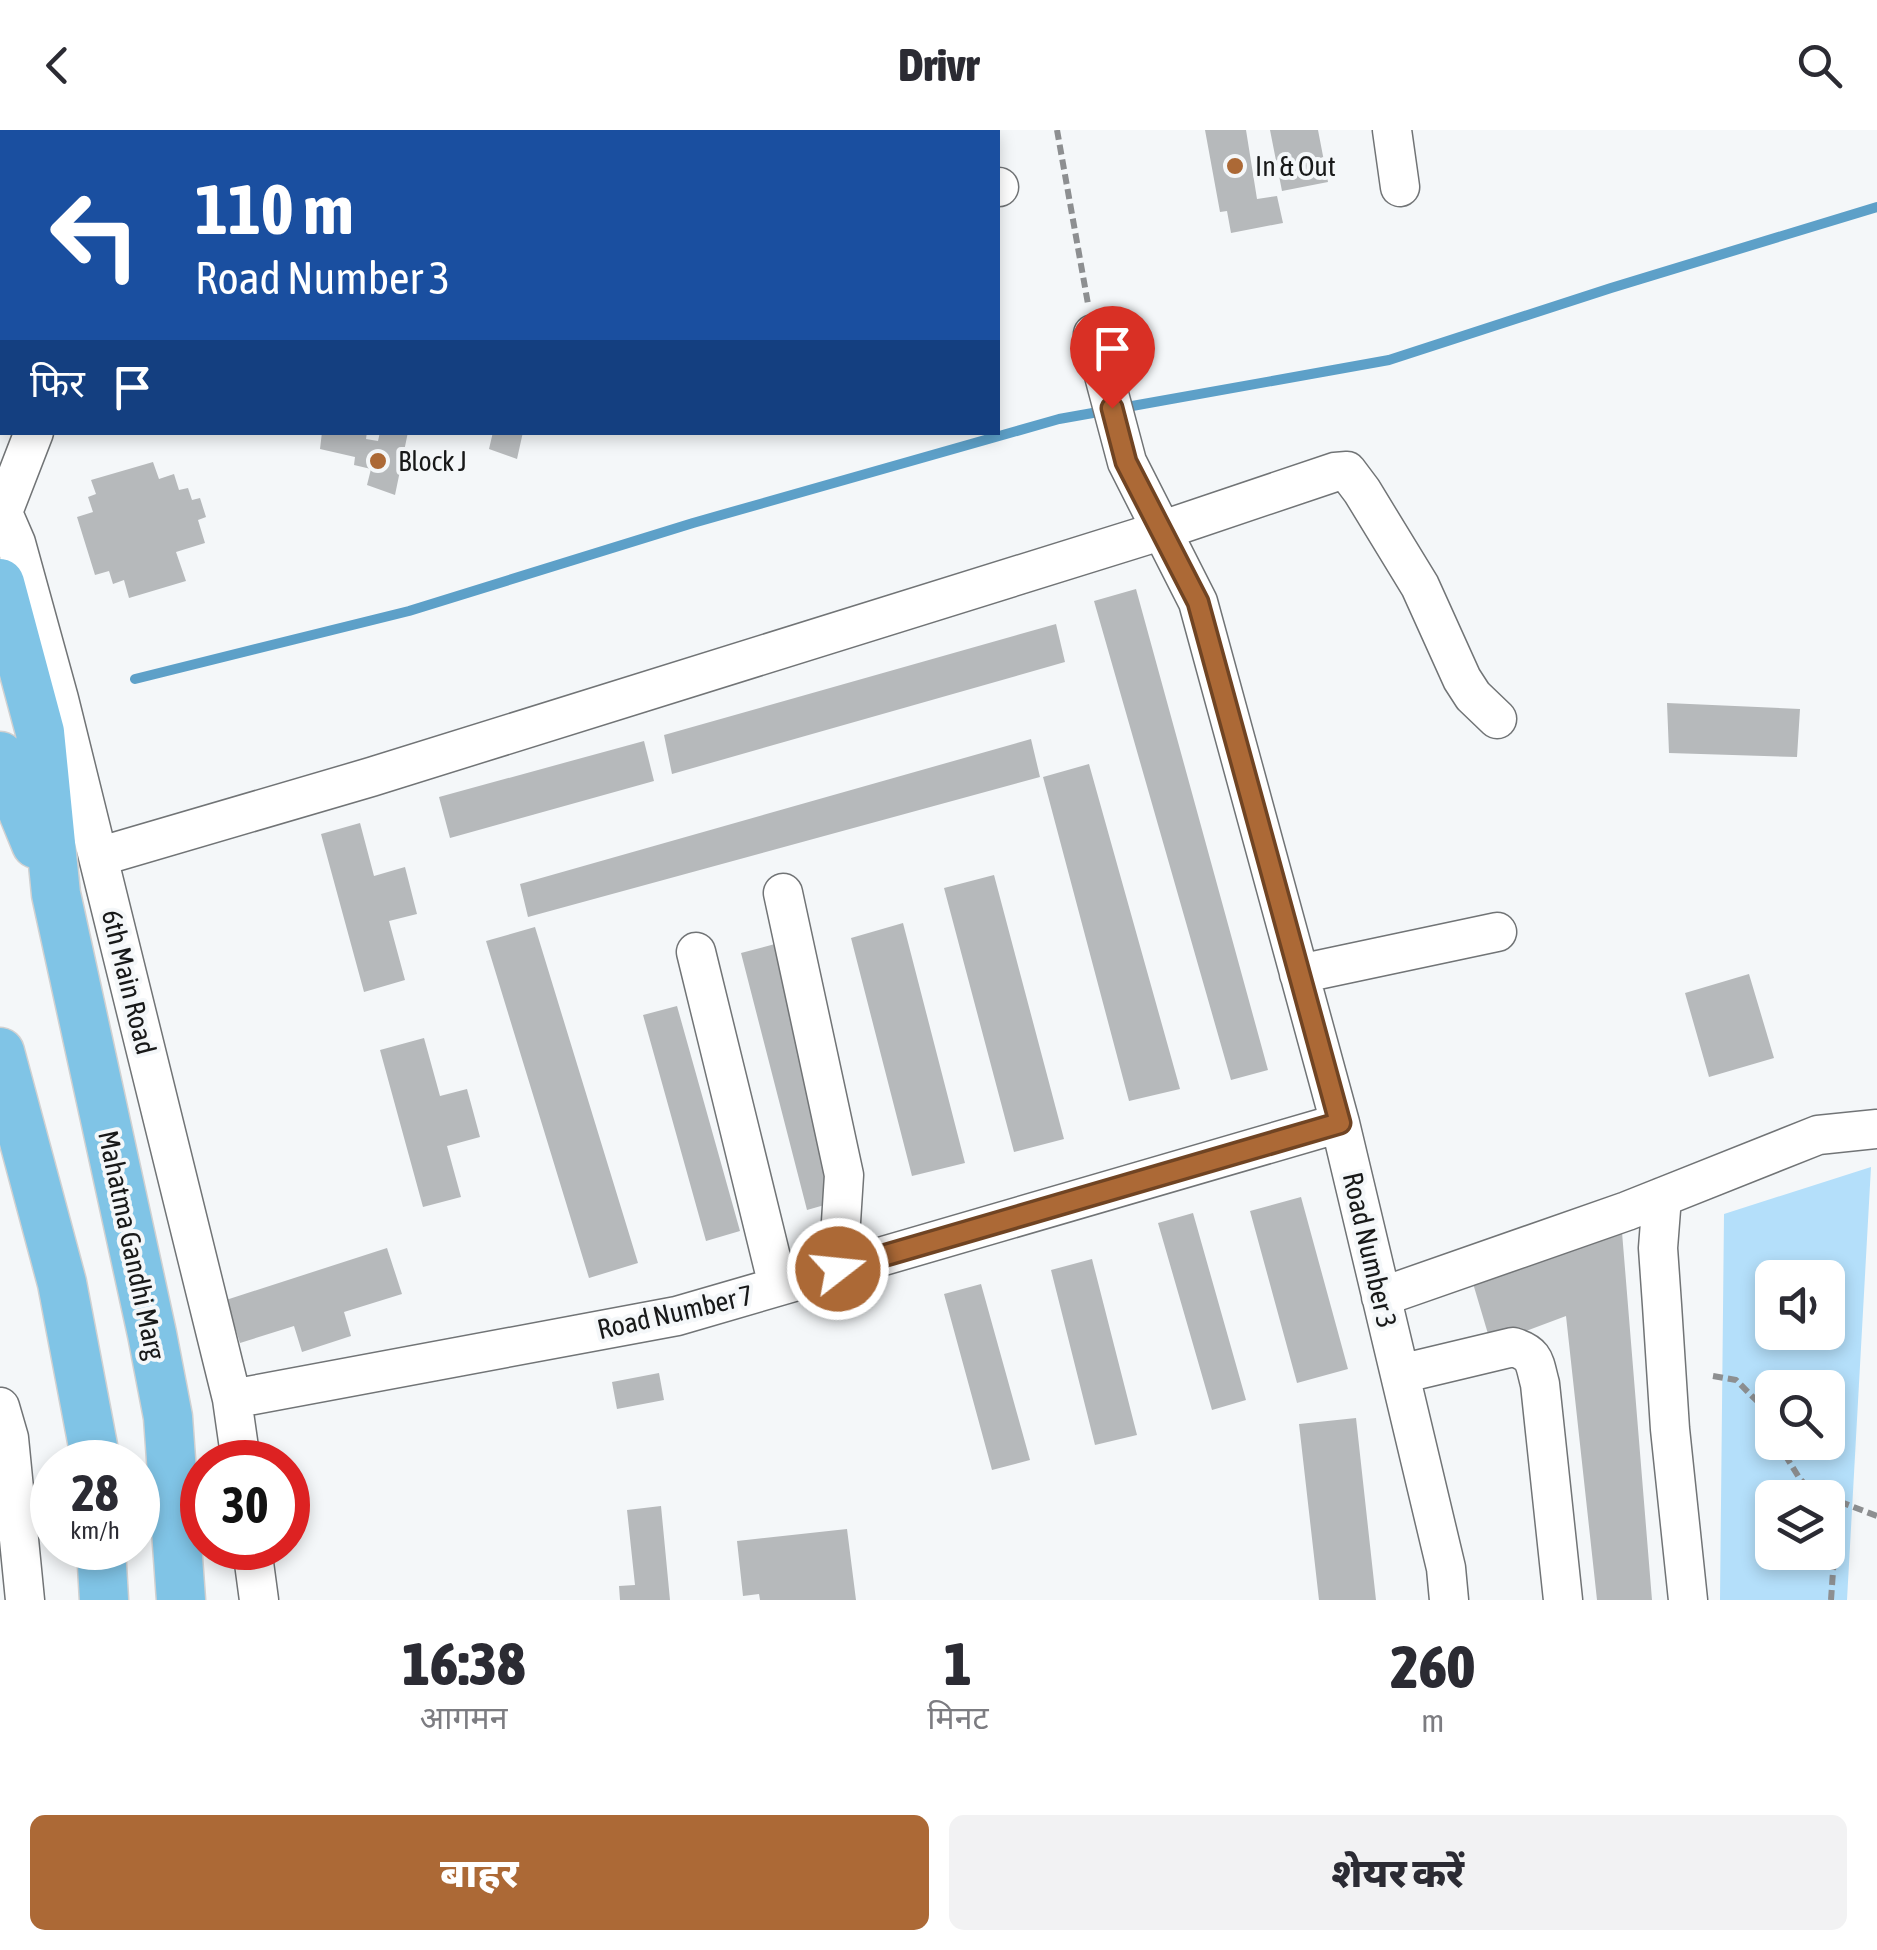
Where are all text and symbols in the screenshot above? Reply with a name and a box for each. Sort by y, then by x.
icon: back [30,38,85,93]
icon: search [1792,38,1847,93]
text: Drivr [898,39,979,91]
place label: In & Out [1255,150,1336,182]
marker: In & Out [1224,155,1246,177]
text: 110 m [195,169,354,249]
icon: left [30,170,160,300]
text: Road Number 3 [195,252,450,304]
pin [1070,306,1155,409]
icon: arrive [1085,321,1140,376]
icon: arrive [105,360,160,415]
text: फिर [30,362,85,405]
place label: Block J [398,445,467,477]
marker: Block J [367,450,389,472]
street label: 6th Main Road [96,906,162,1058]
street label: Mahatma Gandhi Marg [92,1128,172,1362]
street label: Road Number 3 [1337,1169,1403,1331]
position arrow [786,1217,890,1321]
map controls [1755,1260,1845,1570]
button: sound [1755,1260,1845,1350]
street label: Road Number 7 [594,1279,756,1345]
button: search [1755,1370,1845,1460]
speed limit sign: 30 [180,1440,310,1570]
text: 28 [71,1464,118,1522]
button: layers [1755,1480,1845,1570]
text: km/h [70,1516,120,1544]
text: 16:38 [402,1629,525,1698]
text: 1 [944,1629,972,1698]
text: 260 [1390,1632,1475,1701]
text: आगमन [420,1699,507,1736]
text: मिनट [927,1699,989,1736]
text: m [1421,1702,1444,1739]
button: बाहर [30,1815,929,1930]
button: शेयर करें [949,1815,1847,1930]

